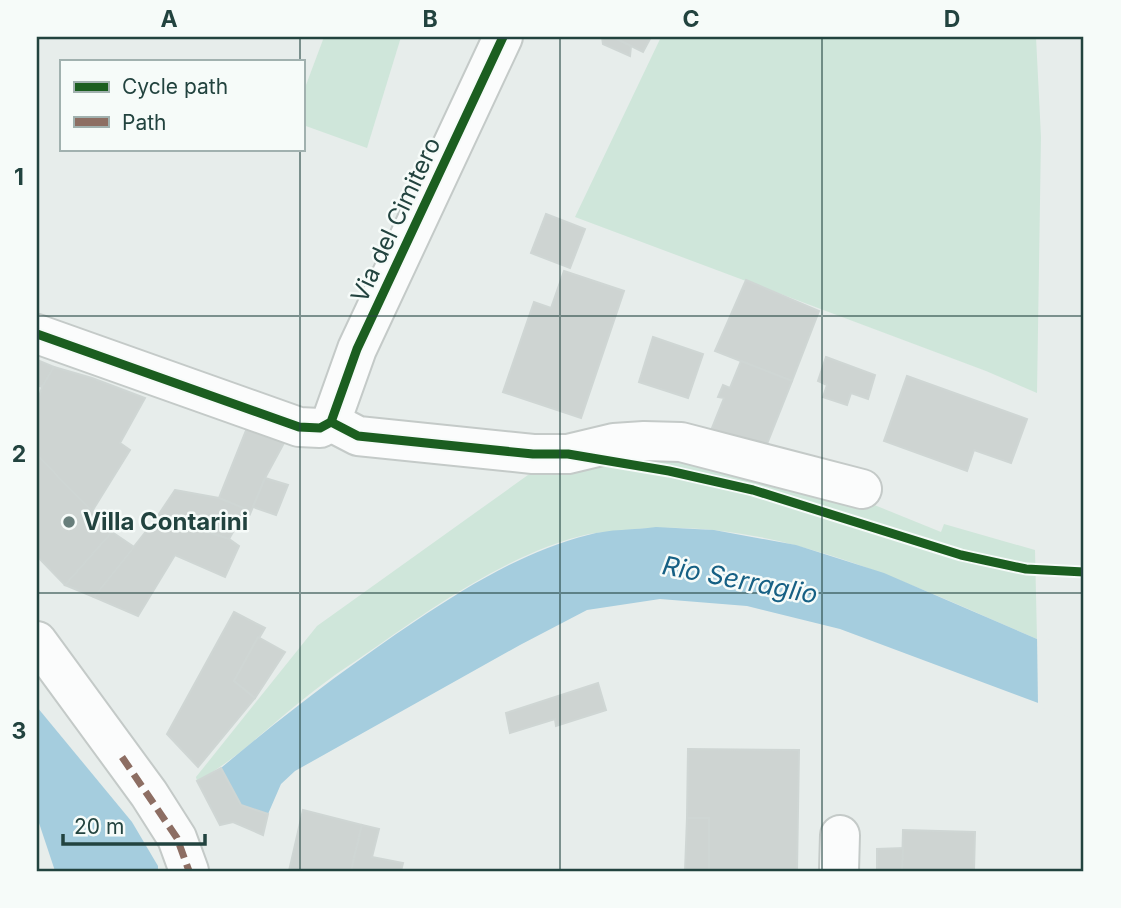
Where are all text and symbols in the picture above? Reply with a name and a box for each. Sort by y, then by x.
text: A [160,5,178,33]
text: B [422,5,438,33]
text: C [682,5,700,33]
text: D [944,5,960,33]
legend [60,60,304,150]
text: Cycle path [122,74,228,99]
text: Path [122,110,167,135]
street label: Via del Cimitero [345,133,446,307]
text: 1 [14,163,24,191]
text: 2 [12,440,26,468]
place label: Villa Contarini [83,507,248,536]
marker: Villa Contarini [61,514,77,530]
water label: Rio Serraglio [660,549,820,610]
text: 3 [12,717,26,745]
scale bar [63,803,205,847]
text: 20 m [74,814,124,839]

